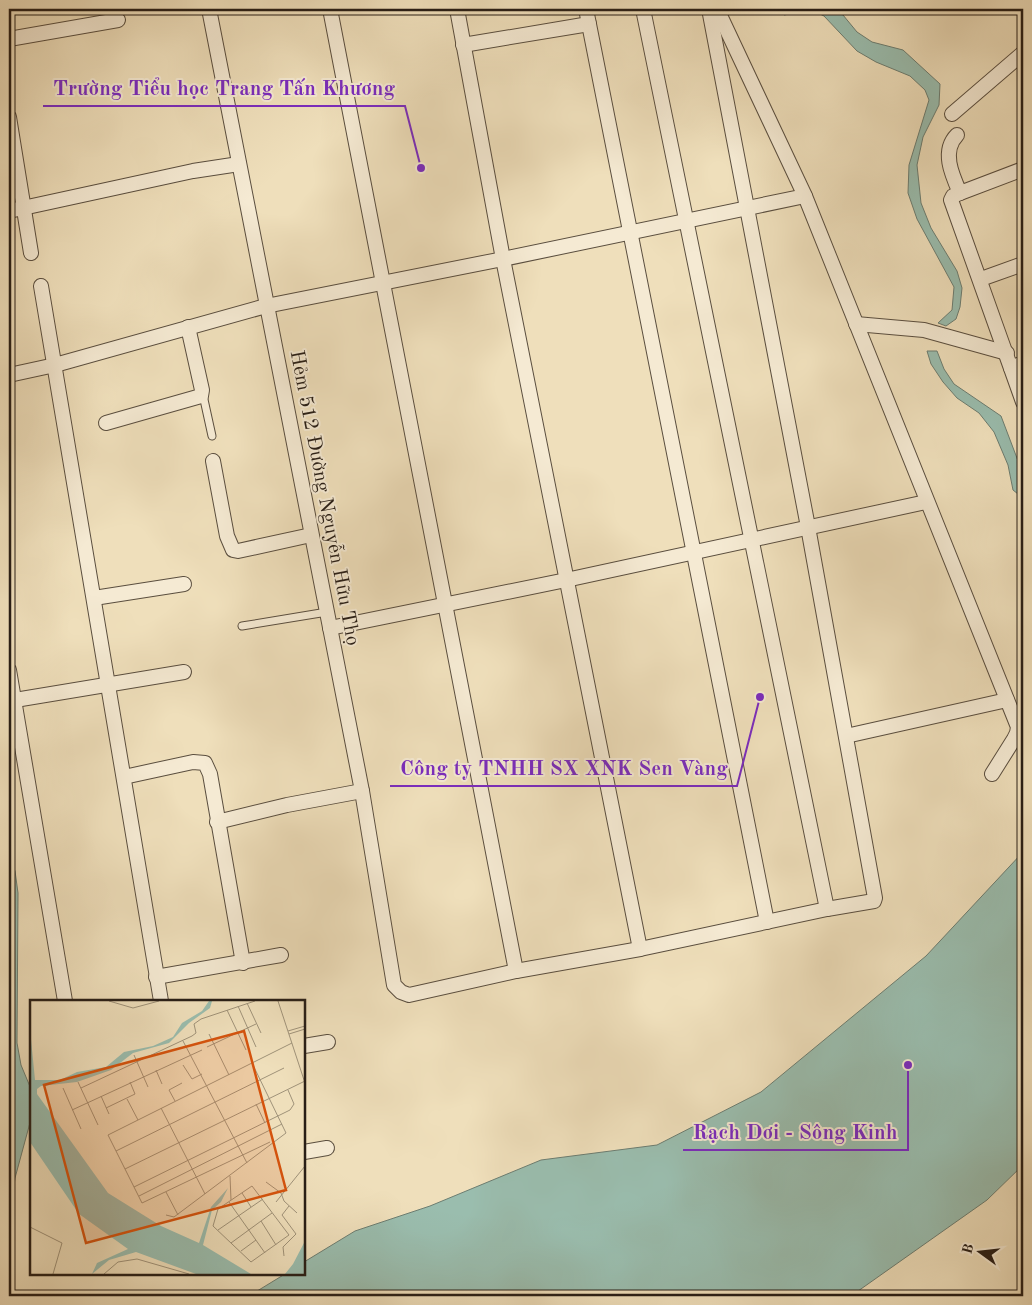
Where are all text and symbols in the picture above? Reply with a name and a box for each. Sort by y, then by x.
callout: Trường Tiểu học Trang Tấn Khương [43,70,405,106]
text: Trường Tiểu học Trang Tấn Khương [53,77,395,100]
street label: Hẻm 512 Đường Nguyễn Hữu Thọ [286,348,363,647]
callout: Công ty TNHH SX XNK Sen Vàng [390,750,737,786]
text: Công ty TNHH SX XNK Sen Vàng [400,759,728,780]
inset map [30,1000,305,1275]
callout: Rạch Dơi - Sông Kinh [683,1114,908,1150]
text: Rạch Dơi - Sông Kinh [693,1123,898,1144]
north arrow [954,1228,1004,1278]
text: B [960,1242,976,1256]

